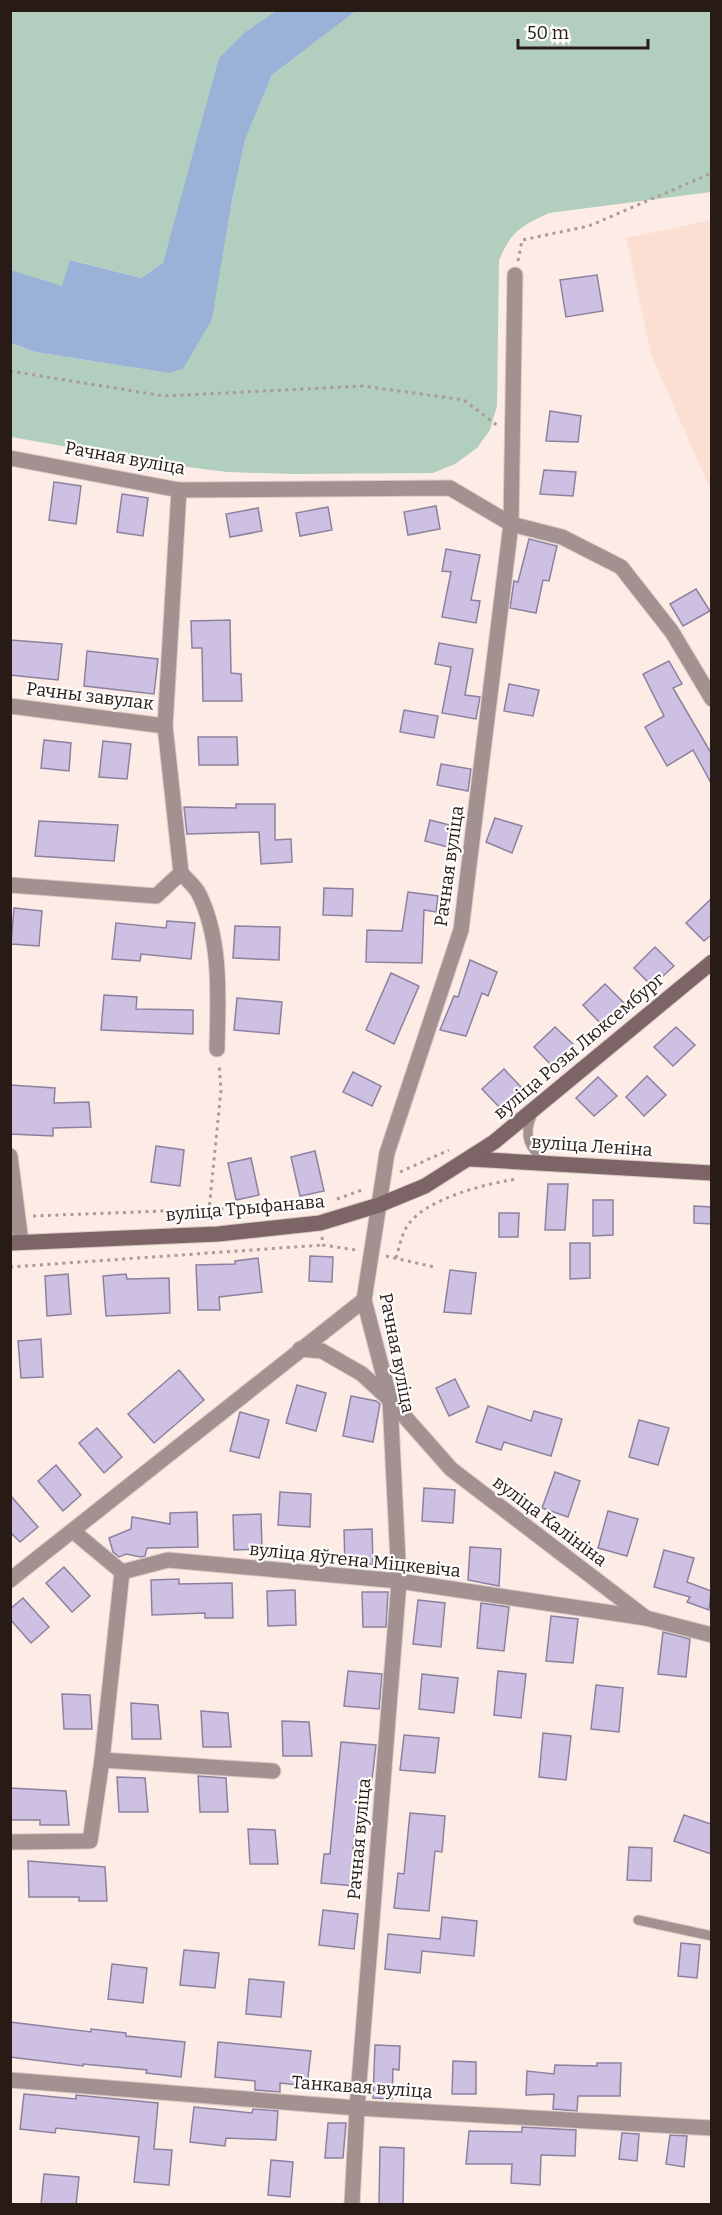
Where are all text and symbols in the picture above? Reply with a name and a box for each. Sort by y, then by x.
scale bar [518,12,648,50]
text: 50 m [527,22,569,44]
street label: Рачная вуліца [63,437,187,479]
street label: Рачны завулак [25,677,156,715]
street label: Рачная вуліца [430,804,468,928]
street label: вуліца Розы Люксембург [489,968,669,1124]
street label: вуліца Леніна [531,1131,653,1161]
street label: вуліца Трыфанава [165,1190,326,1226]
street label: Рачная вуліца [375,1291,419,1415]
street label: вуліца Калініна [489,1471,612,1571]
street label: вуліца Яўгена Міцкевіча [248,1538,462,1582]
street label: Рачная вуліца [343,1777,375,1901]
street label: Танкавая вуліца [291,2071,433,2103]

